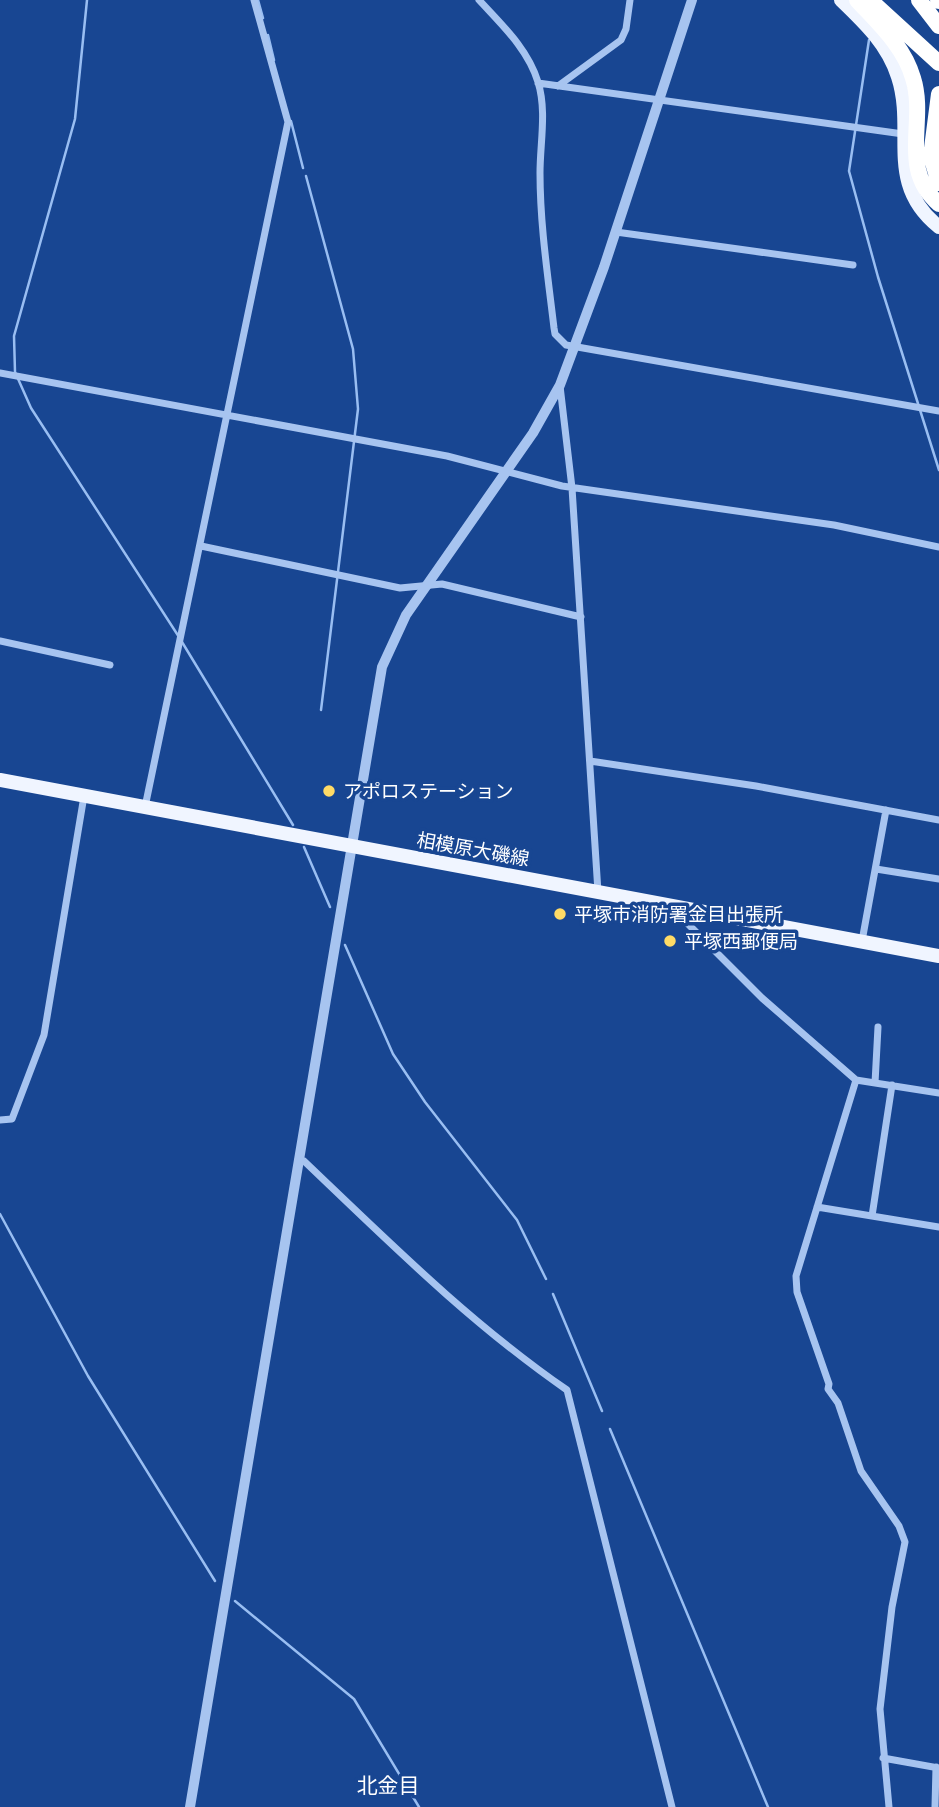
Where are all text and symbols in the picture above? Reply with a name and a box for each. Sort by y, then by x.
place label: アポロステーション [343,780,514,804]
marker: アポロステーション [321,783,337,799]
street label: 相模原大磯線 [415,828,531,872]
place label: 平塚市消防署金目出張所 [574,903,783,927]
marker: 平塚市消防署金目出張所 [552,906,568,922]
place label: 平塚西郵便局 [684,930,798,954]
marker: 平塚西郵便局 [662,933,678,949]
district label: 北金目 [357,1773,420,1799]

